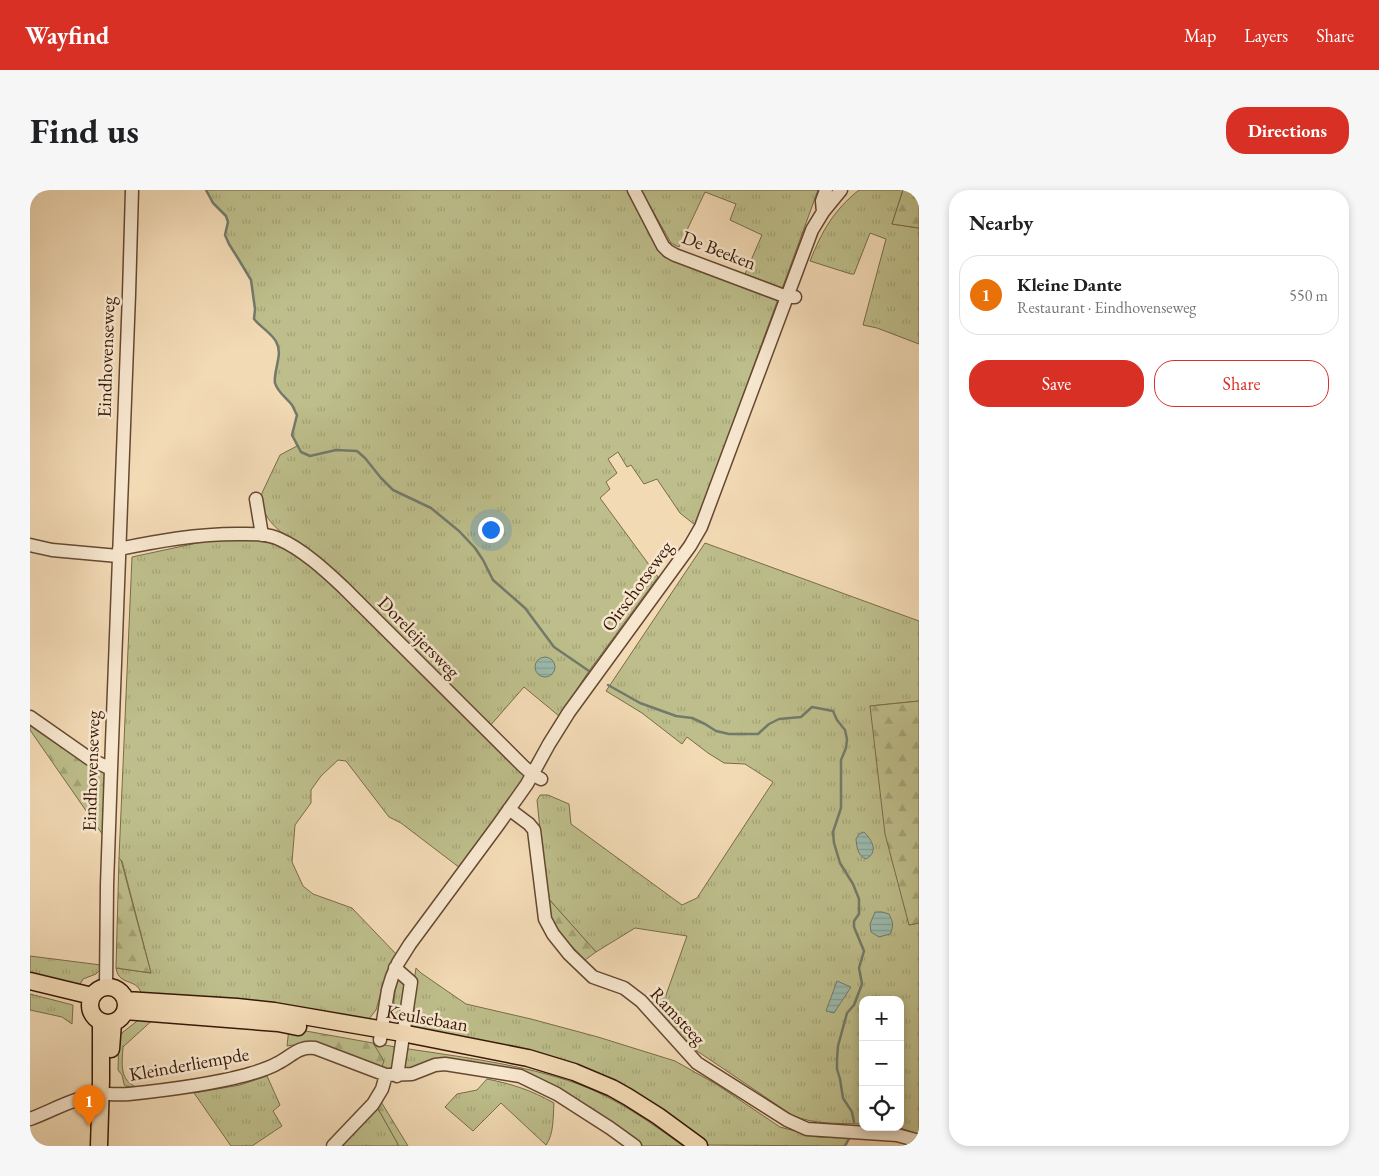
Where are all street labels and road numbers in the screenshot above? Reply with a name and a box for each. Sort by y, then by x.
street label: De Beeken [678,224,760,276]
street label: Eindhovenseweg [91,295,121,418]
street label: Oirschotseweg [596,535,679,636]
street label: Doreleijersweg [373,591,466,684]
street label: Eindhovenseweg [76,709,106,832]
street label: Ramsteeg [645,982,712,1051]
street label: Keulsebaan [384,998,470,1038]
street label: Kleinderliempde [127,1041,251,1087]

